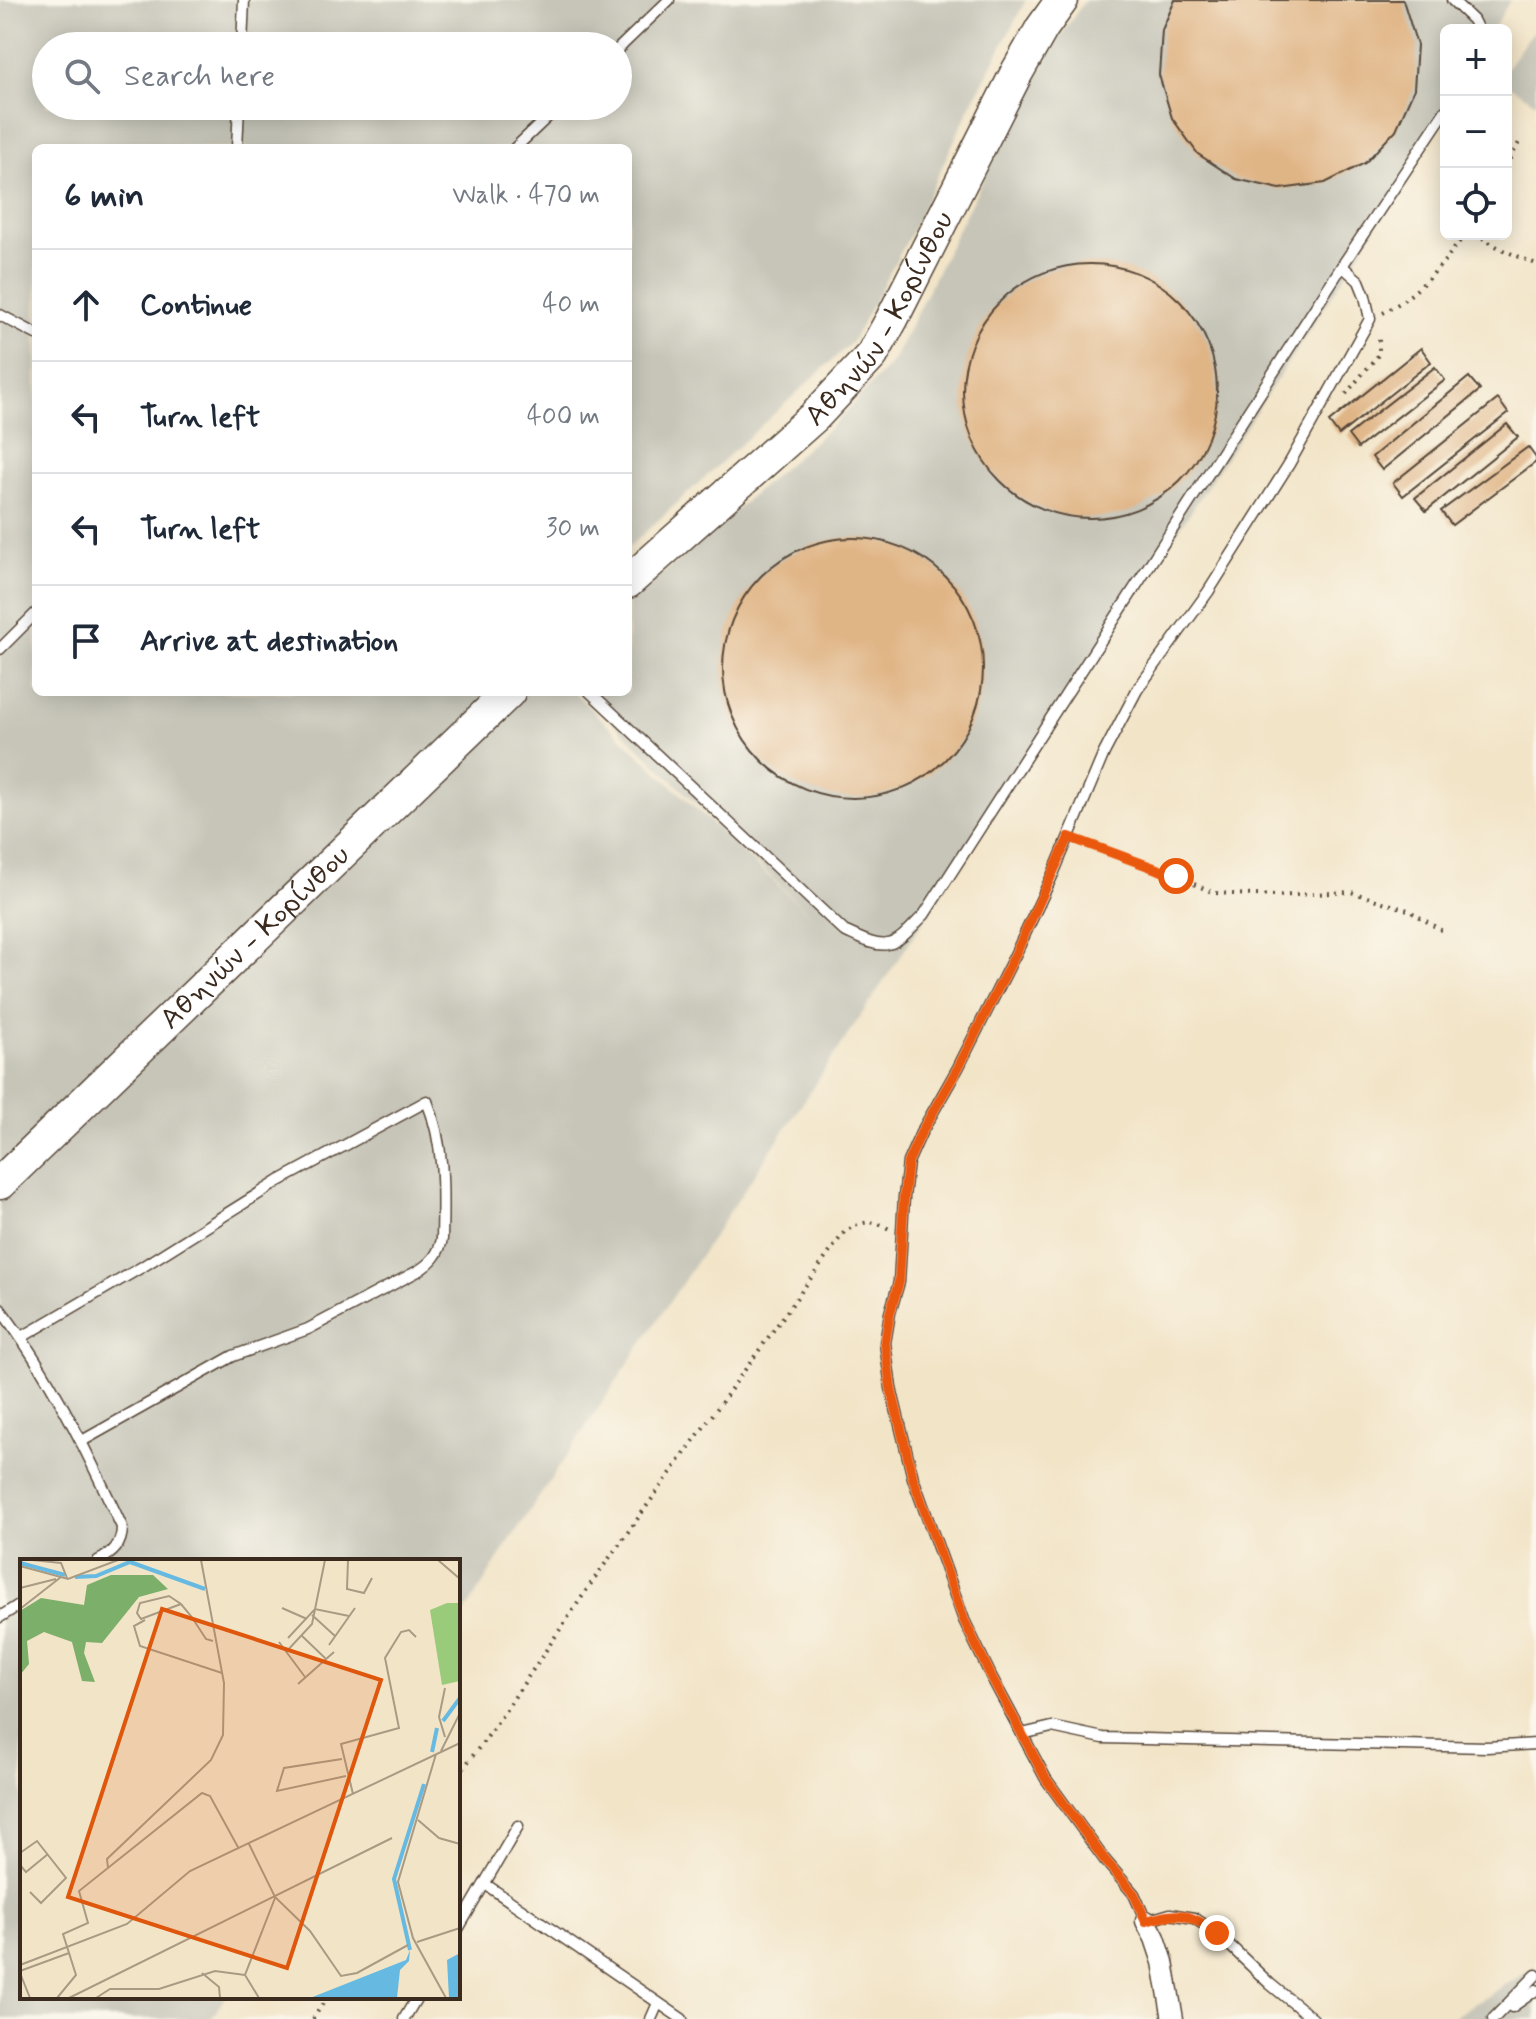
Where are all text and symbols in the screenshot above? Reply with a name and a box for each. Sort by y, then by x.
map controls [1440,24,1512,240]
button: + [1440,24,1512,96]
search box [32,32,632,120]
icon: search [60,54,104,98]
text: Search here [124,57,275,96]
button: − [1440,96,1512,168]
button: locate [1440,168,1512,240]
text: 6 min [64,174,144,219]
text: Walk · 470 m [452,179,600,213]
street label: Αθηνών - Κορίνθου [796,205,963,435]
icon: ahead [64,283,108,327]
text: Continue [140,286,252,325]
text: 40 m [542,288,600,322]
icon: left [64,395,108,439]
text: Turn left [140,398,260,437]
text: 400 m [527,400,600,434]
icon: left [64,507,108,551]
text: Turn left [140,510,260,549]
text: 30 m [546,512,600,546]
icon: arrive [64,619,108,663]
text: Arrive at destination [140,622,398,661]
street label: Αθηνών - Κορίνθου [151,836,358,1038]
route start [1158,858,1194,894]
inset map [20,1559,460,1999]
route end [1199,1915,1235,1951]

